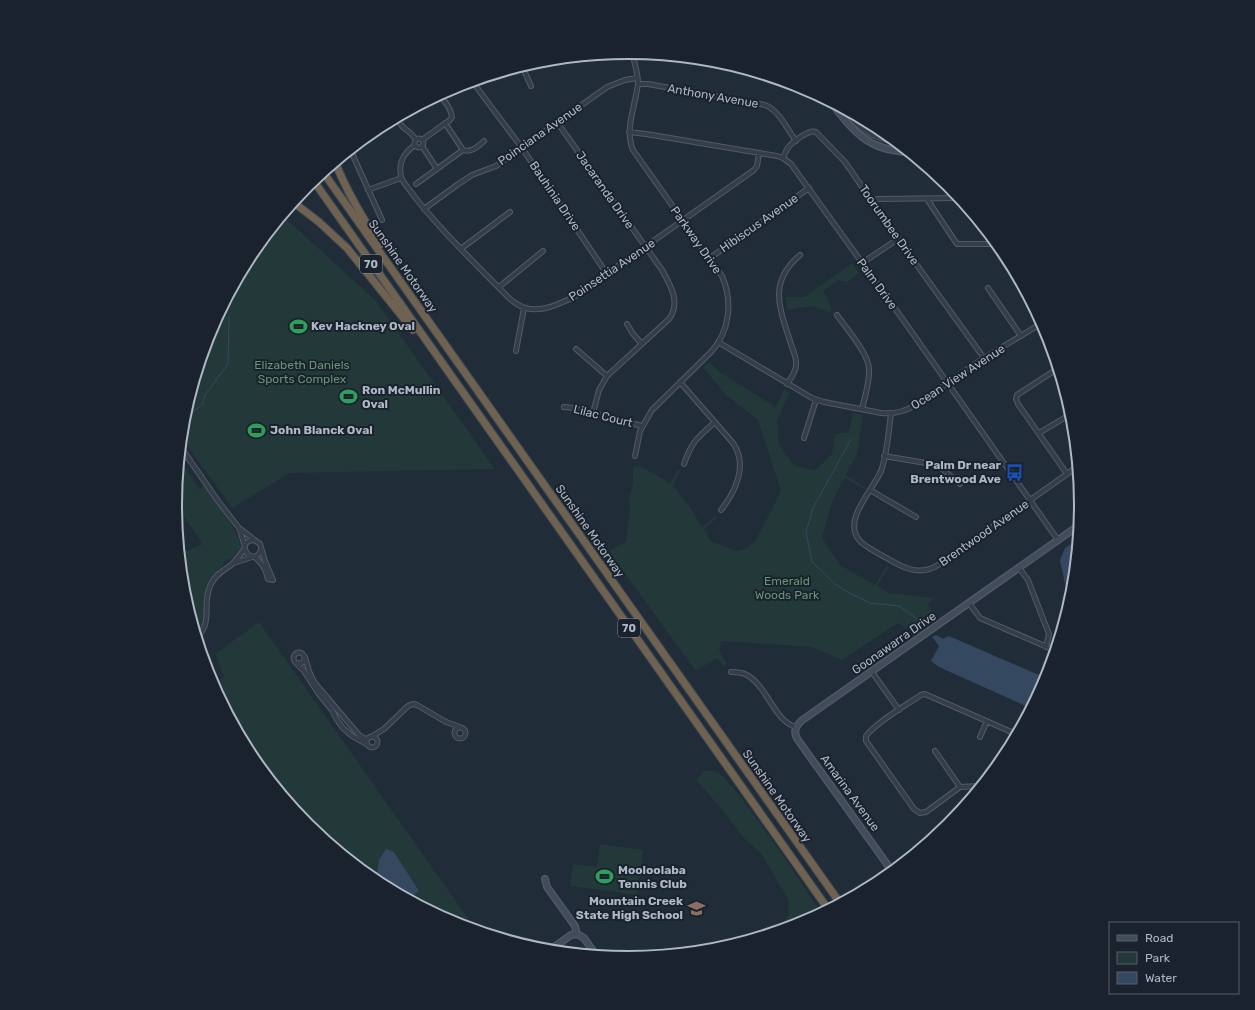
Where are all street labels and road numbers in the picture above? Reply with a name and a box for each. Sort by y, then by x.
street label: Anthony Avenue [666,81,760,111]
street label: Poinciana Avenue [495,100,585,168]
street label: Jacaranda Drive [573,149,637,232]
street label: Bauhinia Drive [527,159,584,234]
street label: Toorumbee Drive [856,182,922,268]
street label: Hibiscus Avenue [717,191,801,255]
street label: Parkway Drive [668,204,725,277]
street label: Sunshine Motorway [366,217,441,315]
street label: Poinsettia Avenue [566,236,658,304]
road number: 70 [360,255,382,273]
street label: Palm Drive [854,256,900,312]
street label: Ocean View Avenue [908,341,1008,413]
street label: Lilac Court [572,402,634,430]
street label: Sunshine Motorway [553,482,628,580]
street label: Brentwood Avenue [937,497,1032,569]
street label: Goonawarra Drive [849,609,939,677]
road number: 70 [618,619,640,637]
street label: Sunshine Motorway [740,747,815,845]
street label: Amarina Avenue [817,752,883,834]

